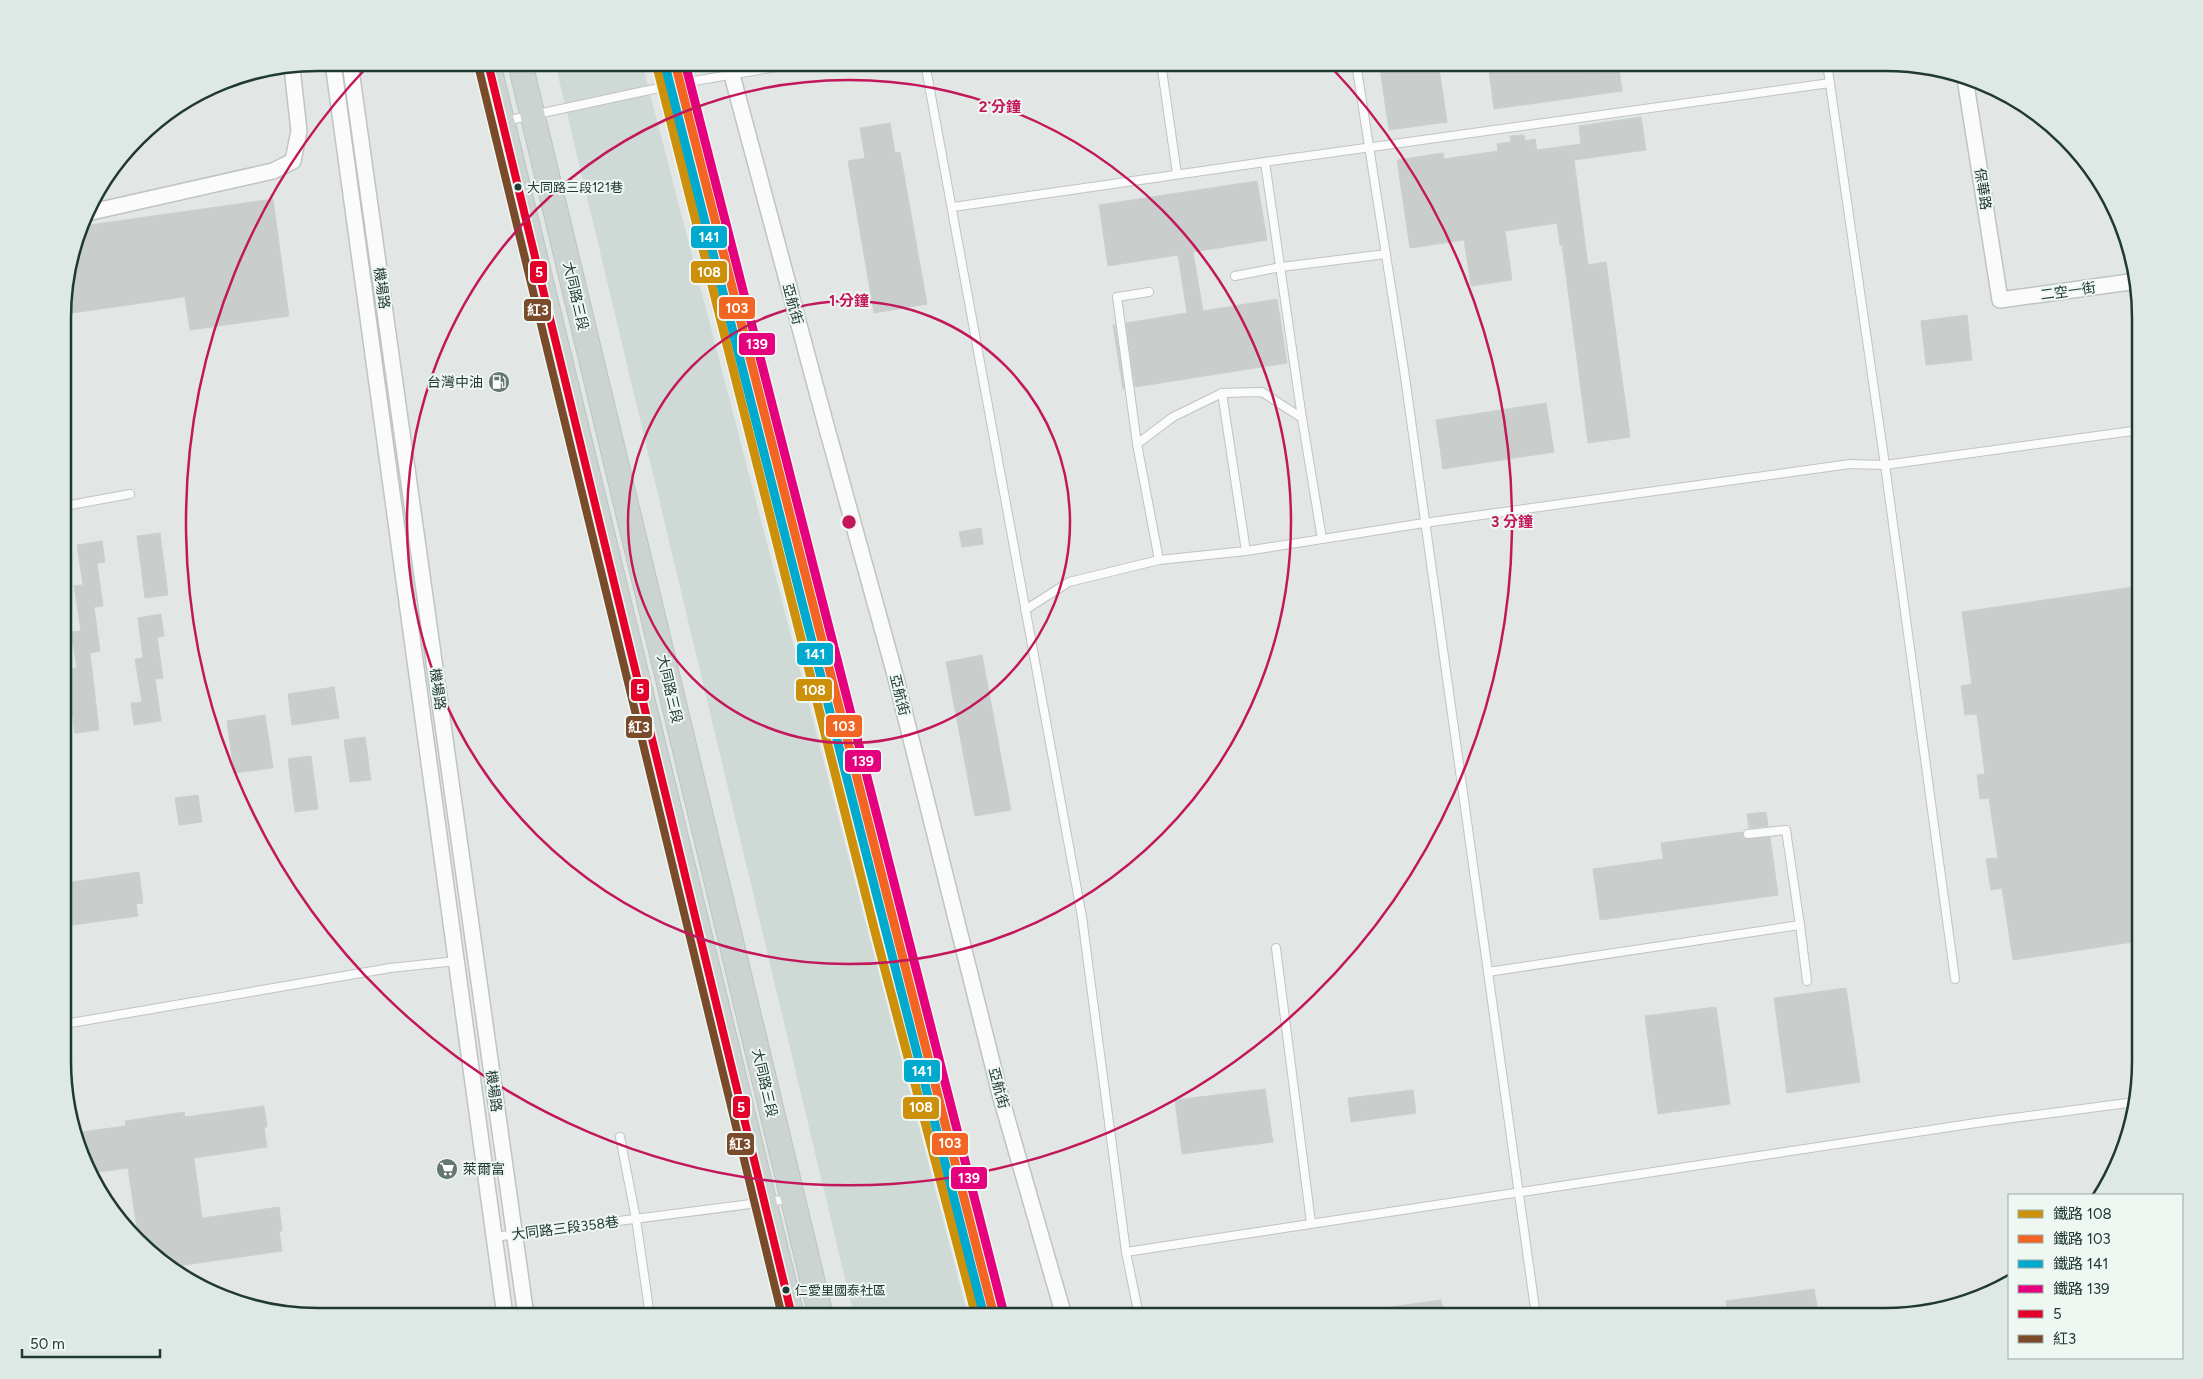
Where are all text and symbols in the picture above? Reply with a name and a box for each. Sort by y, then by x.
text: 2 分鐘 [979,98,1021,116]
street label: 保華路 [1971,167,1994,211]
place label: 大同路三段121巷 [527,180,623,195]
marker: 大同路三段121巷 [513,182,523,192]
line badge: 141 [690,225,728,249]
text: 141 [699,229,719,246]
line badge: 5 [529,260,548,284]
street label: 大同路三段 [559,260,592,332]
line badge: 108 [690,260,728,284]
text: 5 [535,264,543,281]
text: 108 [697,264,721,281]
street label: 機場路 [370,266,393,310]
street label: 二空一街 [2039,279,2097,304]
street label: 亞航街 [779,282,806,327]
text: 1 分鐘 [829,292,869,310]
line badge: 103 [718,296,756,320]
line badge: 紅3 [523,298,552,322]
text: 103 [726,300,749,317]
text: 紅3 [527,302,549,319]
line badge: 139 [738,332,776,356]
text: 139 [746,336,768,353]
fuel station icon: 台灣中油 [487,370,511,394]
place label: 台灣中油 [427,374,483,391]
centre of rings [840,513,858,531]
text: 3 分鐘 [1491,513,1533,531]
line badge: 141 [796,642,834,666]
text: 141 [805,646,825,663]
street label: 大同路三段 [653,653,686,725]
street label: 機場路 [426,667,449,711]
street label: 亞航街 [886,673,913,718]
line badge: 5 [630,678,650,702]
line badge: 108 [795,678,833,702]
text: 5 [636,681,644,698]
text: 108 [802,682,826,699]
line badge: 103 [825,714,863,738]
line badge: 紅3 [625,715,653,739]
text: 103 [833,718,856,735]
text: 紅3 [628,719,650,736]
line badge: 139 [844,749,882,773]
text: 139 [852,753,874,770]
street label: 大同路三段 [748,1047,781,1119]
line badge: 141 [903,1059,941,1083]
text: 141 [912,1063,932,1080]
street label: 亞航街 [985,1066,1012,1111]
street label: 機場路 [482,1069,505,1113]
line badge: 5 [732,1095,751,1119]
line badge: 108 [902,1096,940,1120]
text: 5 [737,1099,745,1116]
text: 108 [909,1099,933,1116]
line badge: 紅3 [726,1132,755,1156]
line badge: 103 [931,1132,969,1156]
text: 103 [939,1135,962,1152]
text: 紅3 [729,1136,751,1153]
supermarket icon: 萊爾富 [435,1157,459,1181]
place label: 萊爾富 [463,1161,505,1178]
line badge: 139 [950,1166,988,1190]
text: 139 [958,1170,980,1187]
legend [2008,1194,2183,1359]
text: 鐵路 108 [2053,1205,2112,1223]
street label: 大同路三段358巷 [510,1213,620,1244]
text: 鐵路 103 [2053,1230,2111,1248]
text: 鐵路 141 [2053,1255,2108,1273]
text: 鐵路 139 [2053,1280,2110,1298]
place label: 仁愛里國泰社區 [795,1283,886,1298]
marker: 仁愛里國泰社區 [781,1285,791,1295]
text: 5 [2053,1305,2062,1323]
scale bar [22,1326,160,1358]
text: 紅3 [2053,1330,2076,1348]
text: 50 m [30,1335,65,1353]

